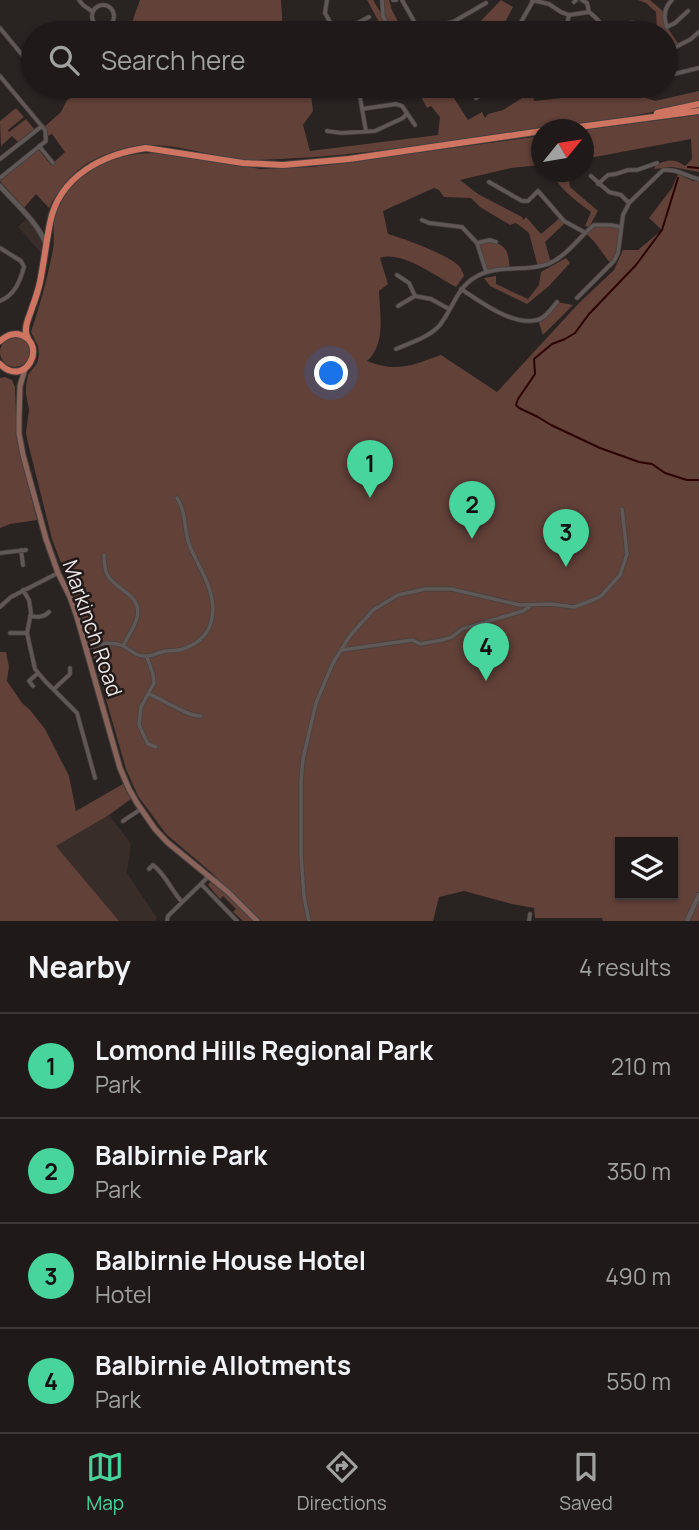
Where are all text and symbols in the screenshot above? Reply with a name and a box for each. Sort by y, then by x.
search box [21,21,678,98]
icon: search [45,41,83,79]
text: Search here [101,42,246,78]
north arrow [531,119,594,182]
your location [314,356,348,390]
pin: 1 [347,440,393,498]
pin: 2 [449,481,495,539]
pin: 3 [543,509,589,567]
street label: Markinch Road [57,556,129,700]
pin: 4 [463,623,509,681]
map controls [615,837,678,900]
button: layers [615,837,678,900]
text: Nearby [28,946,131,987]
text: 4 results [579,951,671,983]
text: Lomond Hills Regional Park [95,1032,433,1068]
text: 1 [46,1050,56,1082]
text: 210 m [611,1050,671,1082]
text: Park [95,1068,141,1100]
text: Balbirnie Park [95,1137,267,1173]
text: 2 [44,1155,58,1187]
text: 350 m [607,1155,671,1187]
text: Park [95,1173,141,1205]
text: Balbirnie House Hotel [95,1242,366,1278]
text: 3 [44,1260,58,1292]
text: 490 m [605,1260,671,1292]
text: Hotel [95,1278,152,1310]
text: Balbirnie Allotments [95,1347,351,1383]
text: 4 [44,1365,58,1397]
text: 550 m [606,1365,671,1397]
text: Park [95,1383,141,1415]
tab: Map [86,1448,124,1516]
tab: Directions [297,1448,387,1516]
tab: Saved [559,1448,613,1516]

